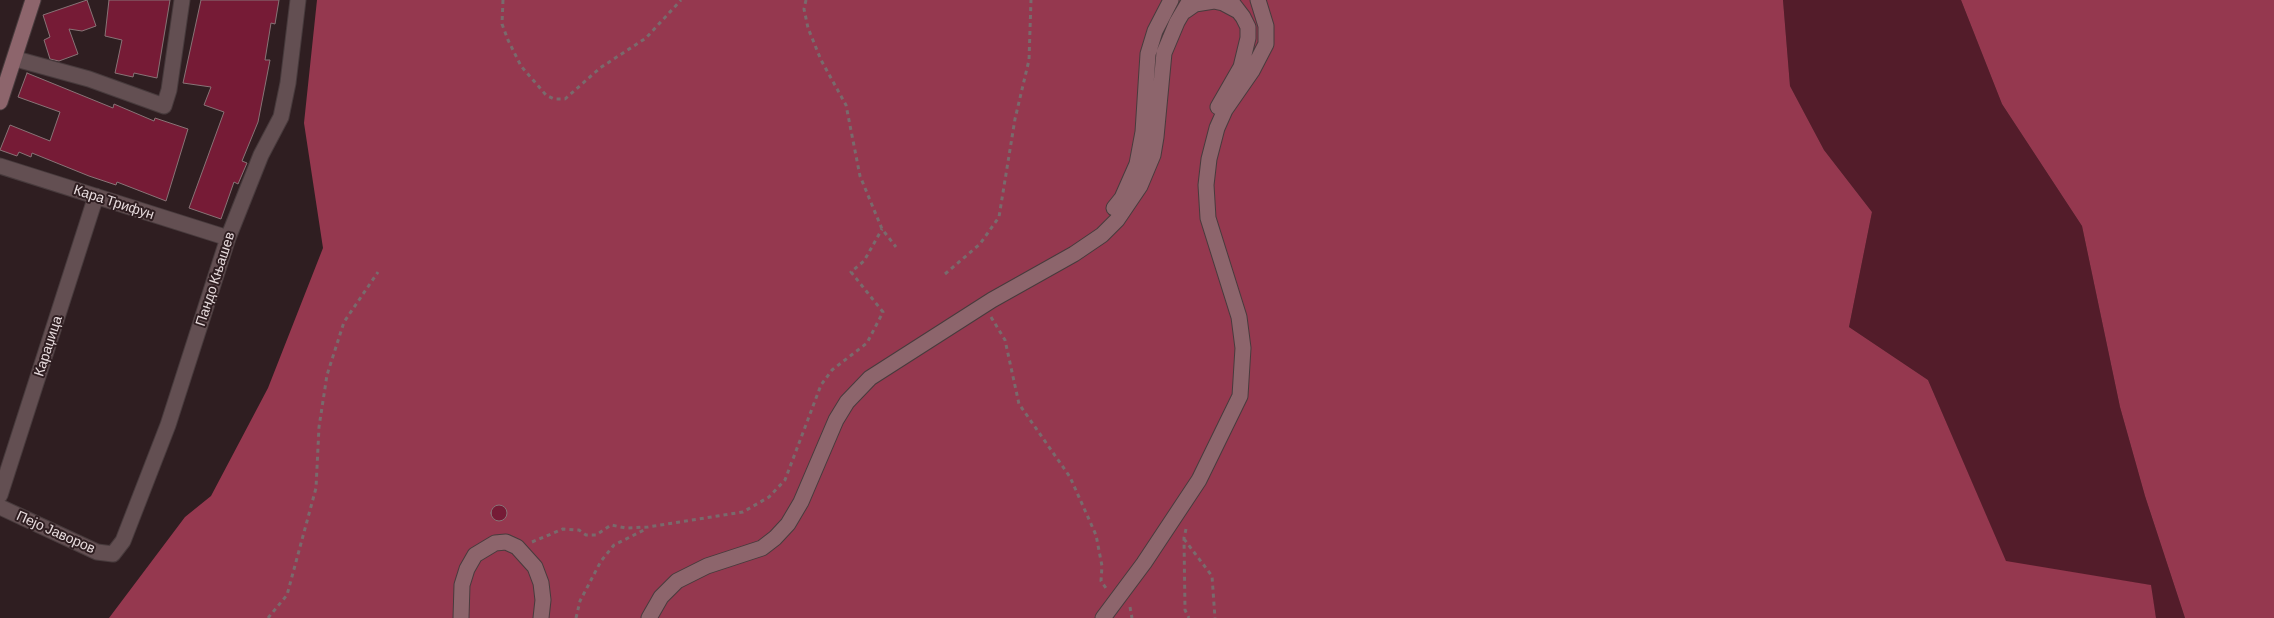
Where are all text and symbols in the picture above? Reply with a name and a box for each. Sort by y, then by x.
street label: Кара Трифун [72,181,156,223]
street label: Пандо Књашев [192,230,238,328]
street label: Караџица [30,314,66,378]
street label: Пејо Јаворов [14,507,98,557]

